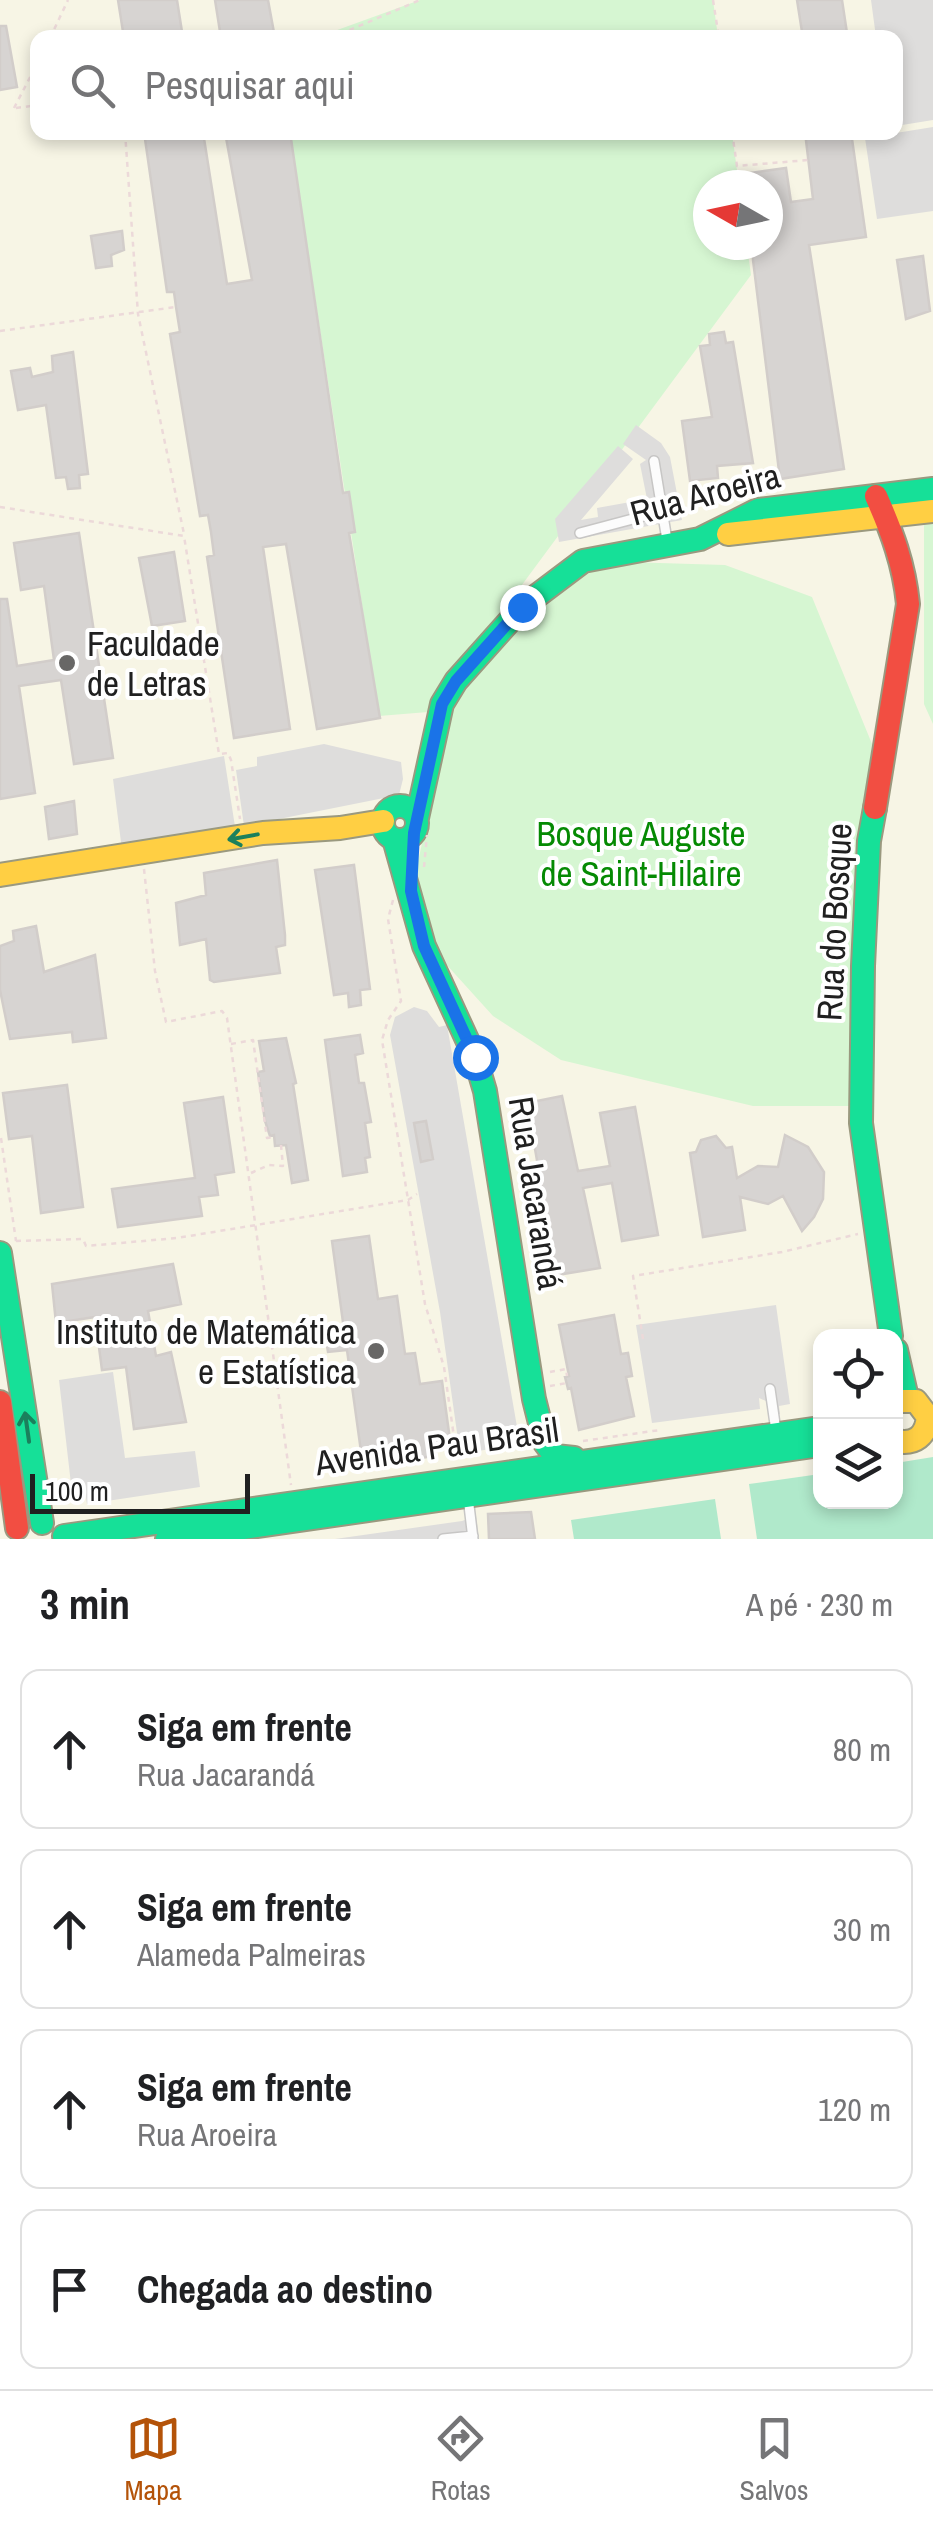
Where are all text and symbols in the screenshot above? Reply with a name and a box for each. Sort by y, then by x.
search box [30,30,903,140]
icon: search [65,58,120,113]
text: Pesquisar aqui [145,60,355,111]
north arrow [693,170,783,260]
street label: Rua Aroeira [625,451,785,537]
route end [500,585,546,631]
place label: Faculdade de Letras [87,620,220,707]
marker: Faculdade de Letras [56,652,78,674]
park label: Bosque Auguste de Saint-Hilaire [536,810,746,897]
street label: Rua do Bosque [805,822,863,1022]
one-way arrow [228,828,260,847]
route start [453,1035,499,1081]
street label: Rua Jacarandá [498,1093,574,1293]
place label: Instituto de Matemática e Estatística [56,1308,356,1395]
map controls [813,1329,903,1509]
button: locate [813,1329,903,1419]
marker: Instituto de Matemática e Estatística [365,1340,387,1362]
street label: Avenida Pau Brasil [311,1406,562,1486]
one-way arrow [18,1411,36,1443]
button: layers [813,1419,903,1509]
scale bar [30,1469,250,1514]
text: 100 m [45,1472,109,1510]
text: 3 min [40,1576,130,1632]
text: A pé · 230 m [746,1583,893,1626]
text: Siga em frente [137,1702,352,1753]
icon: ahead [42,1722,97,1777]
text: 80 m [833,1728,891,1771]
text: Rua Jacarandá [137,1753,315,1796]
text: Siga em frente [137,1882,352,1933]
icon: ahead [42,1902,97,1957]
text: 30 m [833,1908,891,1951]
text: Alameda Palmeiras [137,1933,366,1976]
text: Siga em frente [137,2062,352,2113]
icon: ahead [42,2082,97,2137]
text: 120 m [818,2088,891,2131]
text: Rua Aroeira [137,2113,277,2156]
icon: arrive [42,2262,97,2317]
text: Chegada ao destino [137,2264,433,2315]
tab: Mapa [124,2411,182,2509]
tab: Rotas [431,2411,491,2509]
tab: Salvos [740,2411,809,2509]

